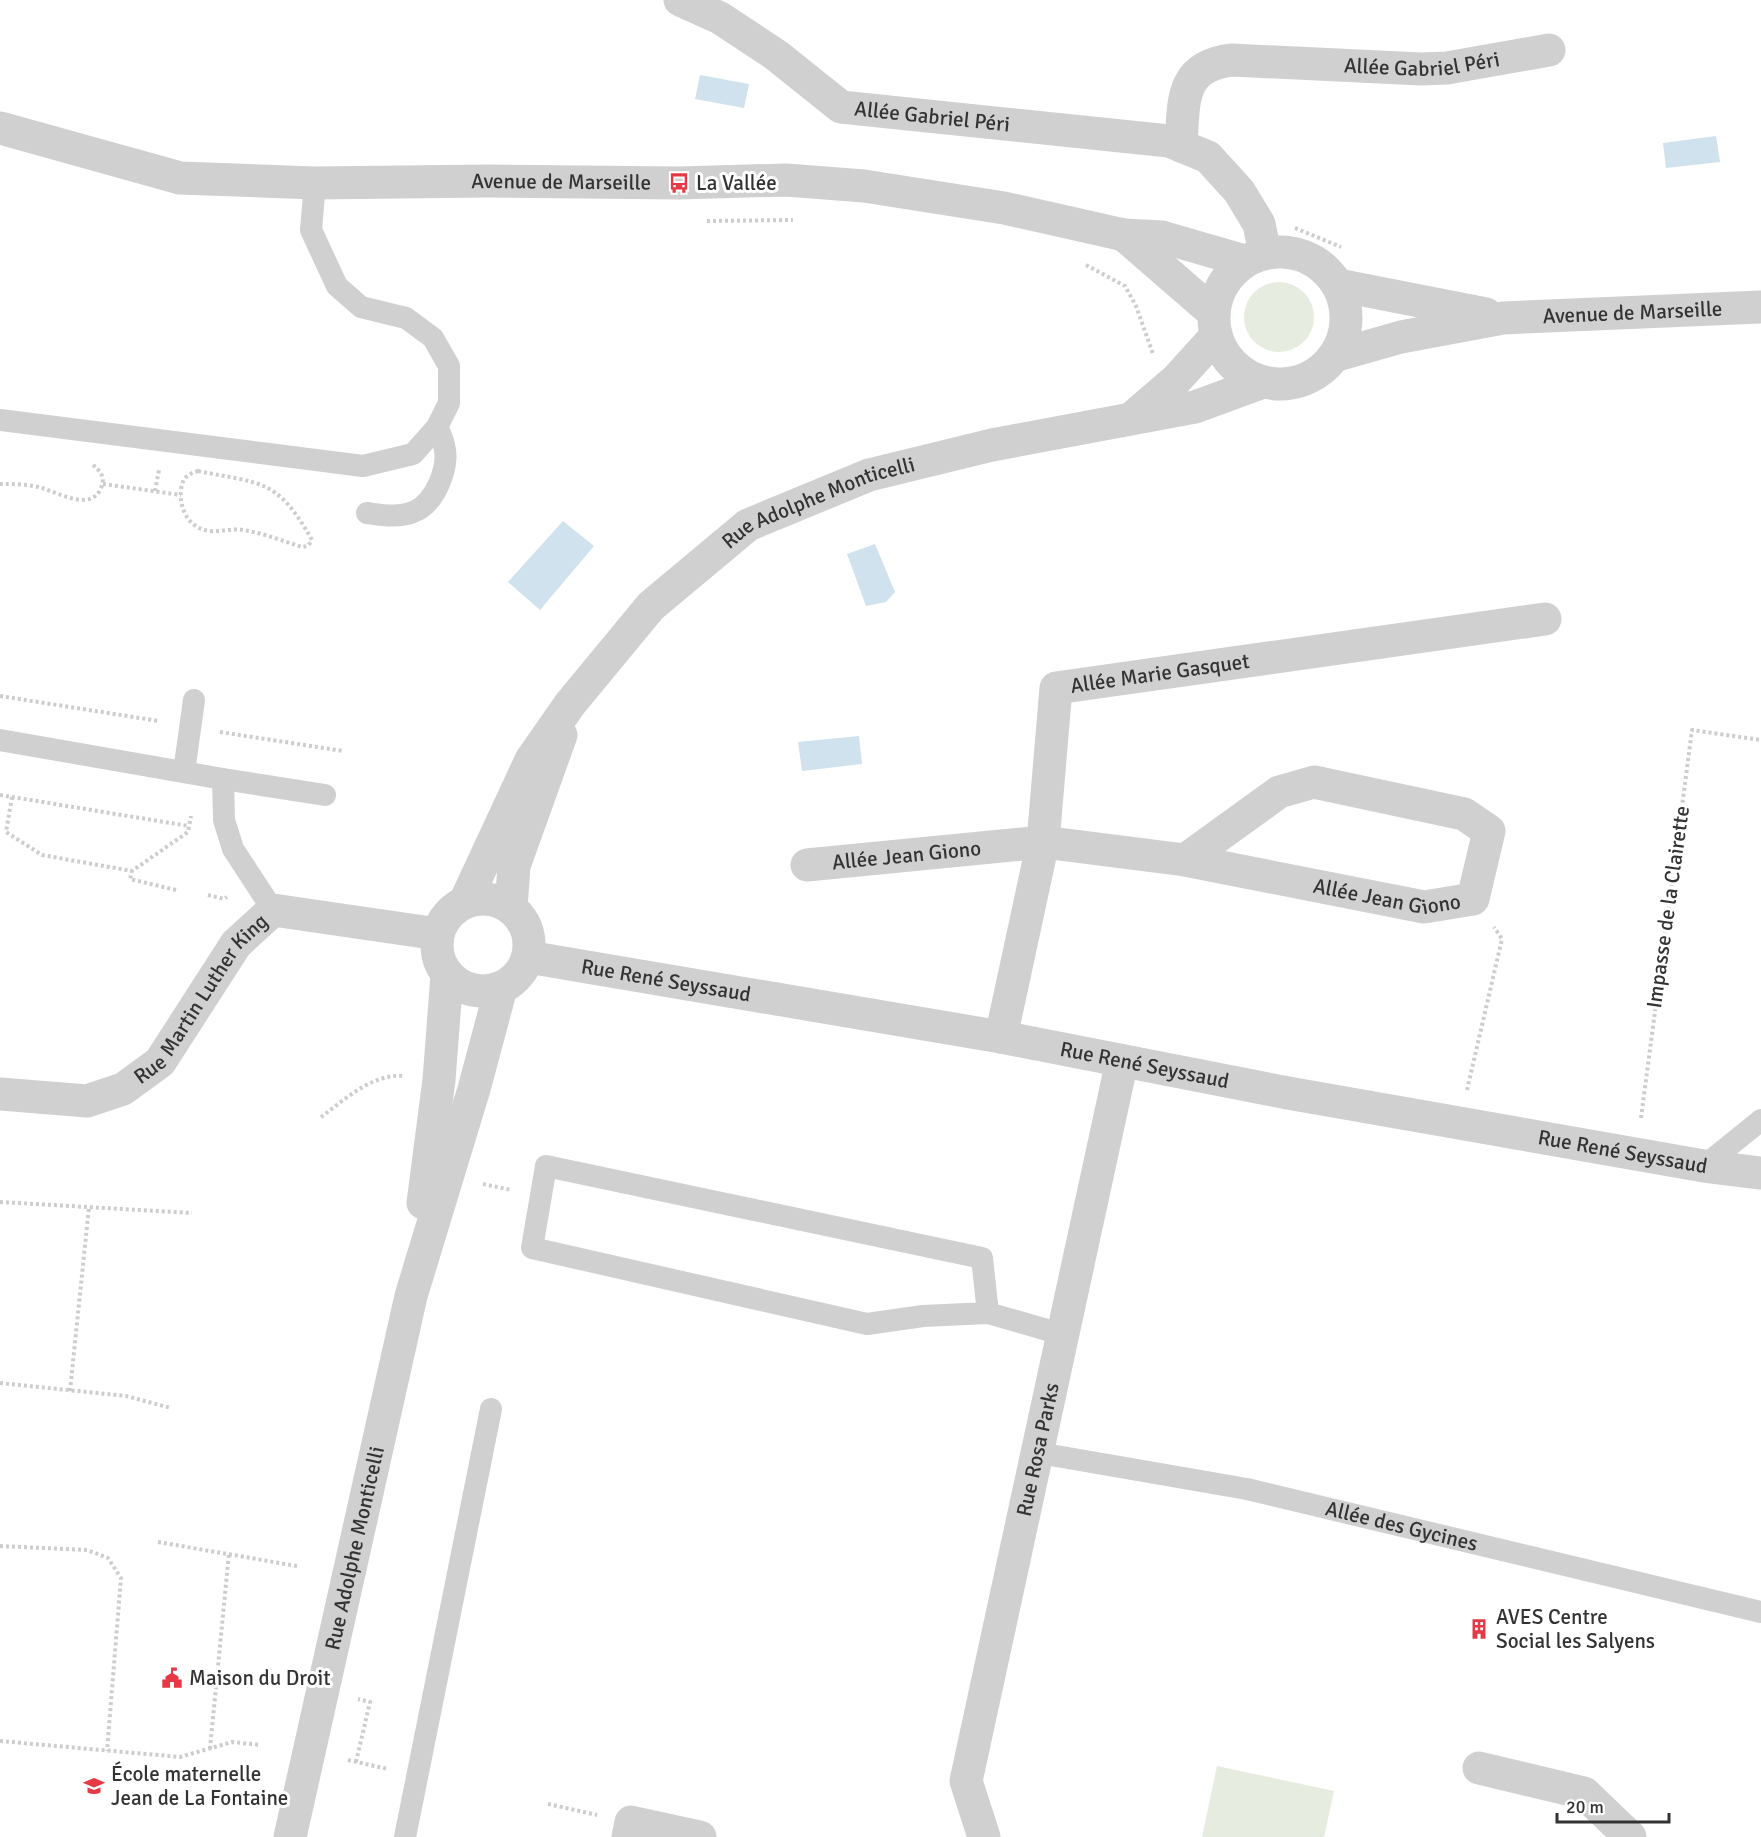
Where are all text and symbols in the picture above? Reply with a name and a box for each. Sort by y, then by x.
street label: Allée Gabriel Péri [1343,46,1502,82]
street label: Allée Gabriel Péri [853,95,1011,137]
street label: Avenue de Marseille [471,168,651,196]
place label: La Vallée [696,170,777,196]
bus stop icon: La Vallée [667,171,691,195]
street label: Avenue de Marseille [1542,296,1723,329]
street label: Rue Adolphe Monticelli [716,451,917,554]
street label: Allée Marie Gasquet [1069,648,1251,699]
street label: Impasse de la Clairette [1641,804,1695,1010]
street label: Allée Jean Giono [831,835,982,875]
street label: Allée Jean Giono [1311,873,1462,920]
street label: Rue Martin Luther King [129,908,273,1090]
street label: Rue René Seyssaud [579,953,753,1007]
street label: Rue René Seyssaud [1058,1036,1231,1094]
street label: Rue René Seyssaud [1536,1124,1710,1179]
street label: Rue Rosa Parks [1011,1380,1065,1519]
street label: Rue Adolphe Monticelli [319,1444,390,1652]
street label: Allée des Gycines [1323,1495,1480,1557]
place label: AVES Centre Social les Salyens [1496,1604,1655,1654]
building icon: AVES Centre Social les Salyens [1467,1617,1491,1641]
place label: Maison du Droit [189,1665,331,1691]
public building icon: Maison du Droit [160,1666,184,1690]
place label: École maternelle Jean de La Fontaine [111,1761,288,1811]
school or university icon: École maternelle Jean de La Fontaine [82,1774,106,1798]
scale bar [1557,1786,1670,1824]
text: 20 m [1566,1796,1604,1818]

